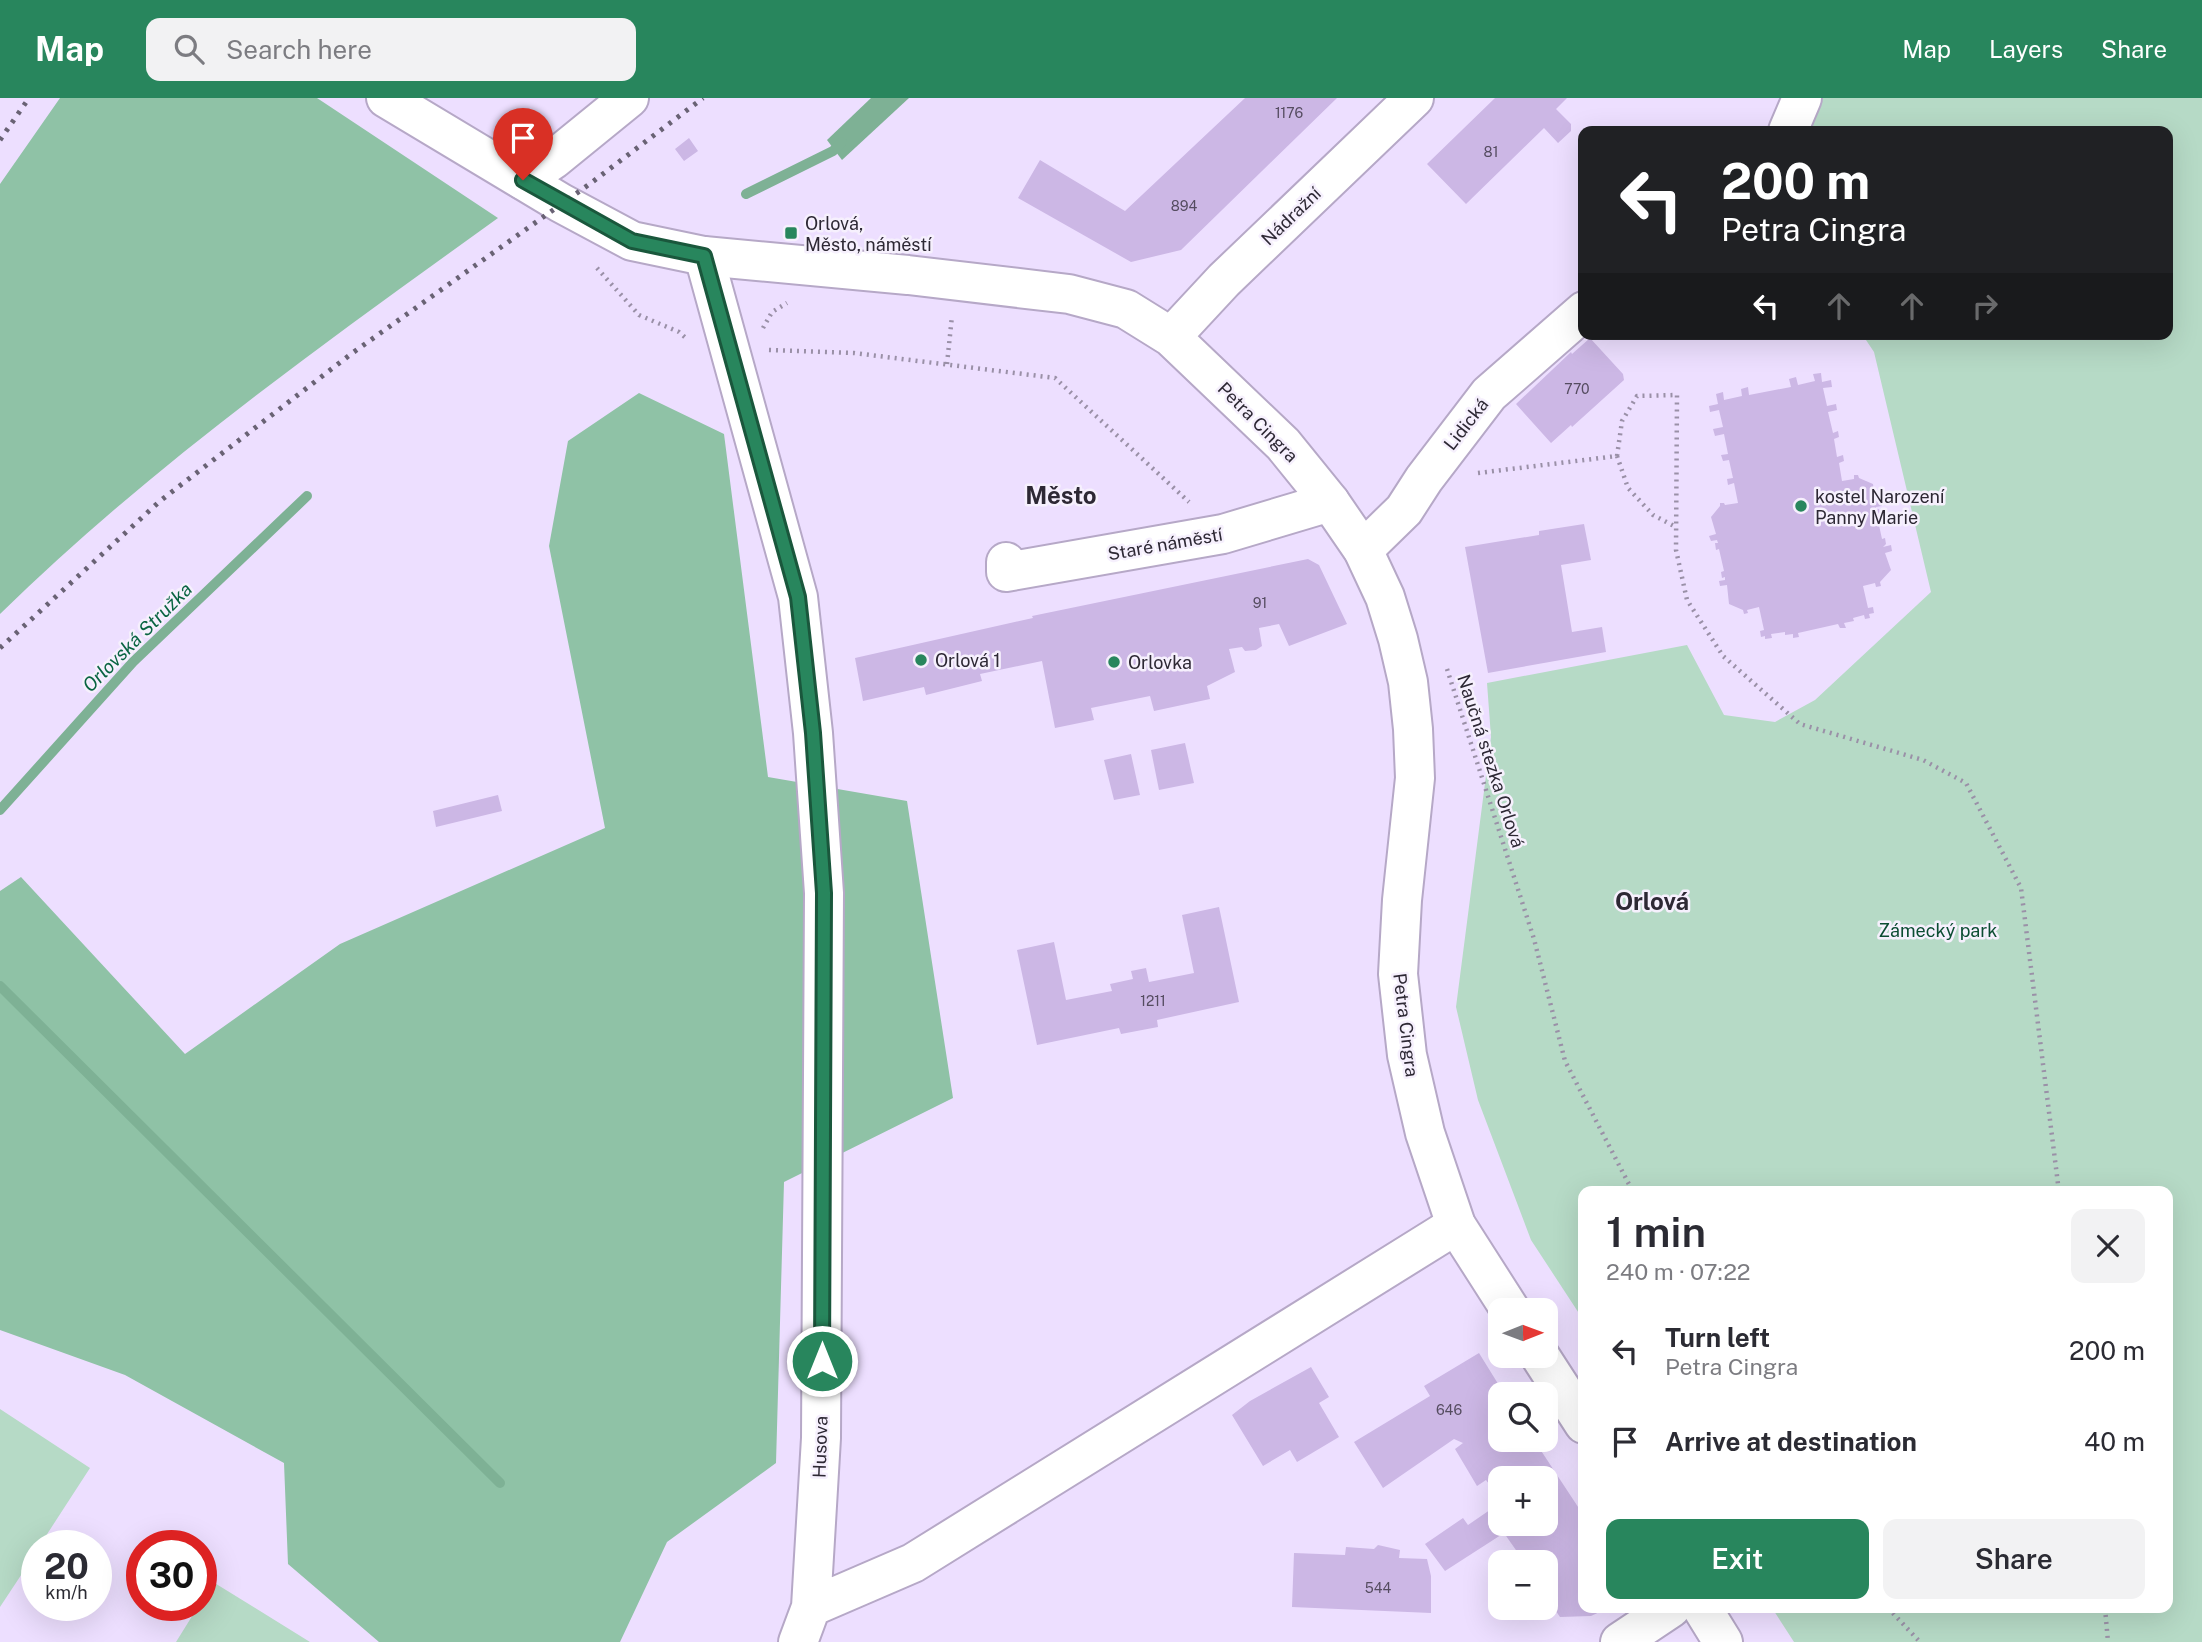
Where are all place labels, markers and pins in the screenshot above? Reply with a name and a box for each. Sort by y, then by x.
pin [493,108,553,180]
place label: Orlová, Město, náměstí [805,213,932,255]
marker: Orlová, Město, náměstí [783,225,799,241]
place label: kostel Narození Panny Marie [1815,486,1945,528]
marker: kostel Narození Panny Marie [1793,498,1809,514]
place label: Orlová 1 [935,650,1001,671]
marker: Orlová 1 [913,652,929,668]
place label: Orlovka [1128,652,1192,673]
marker: Orlovka [1106,654,1122,670]

